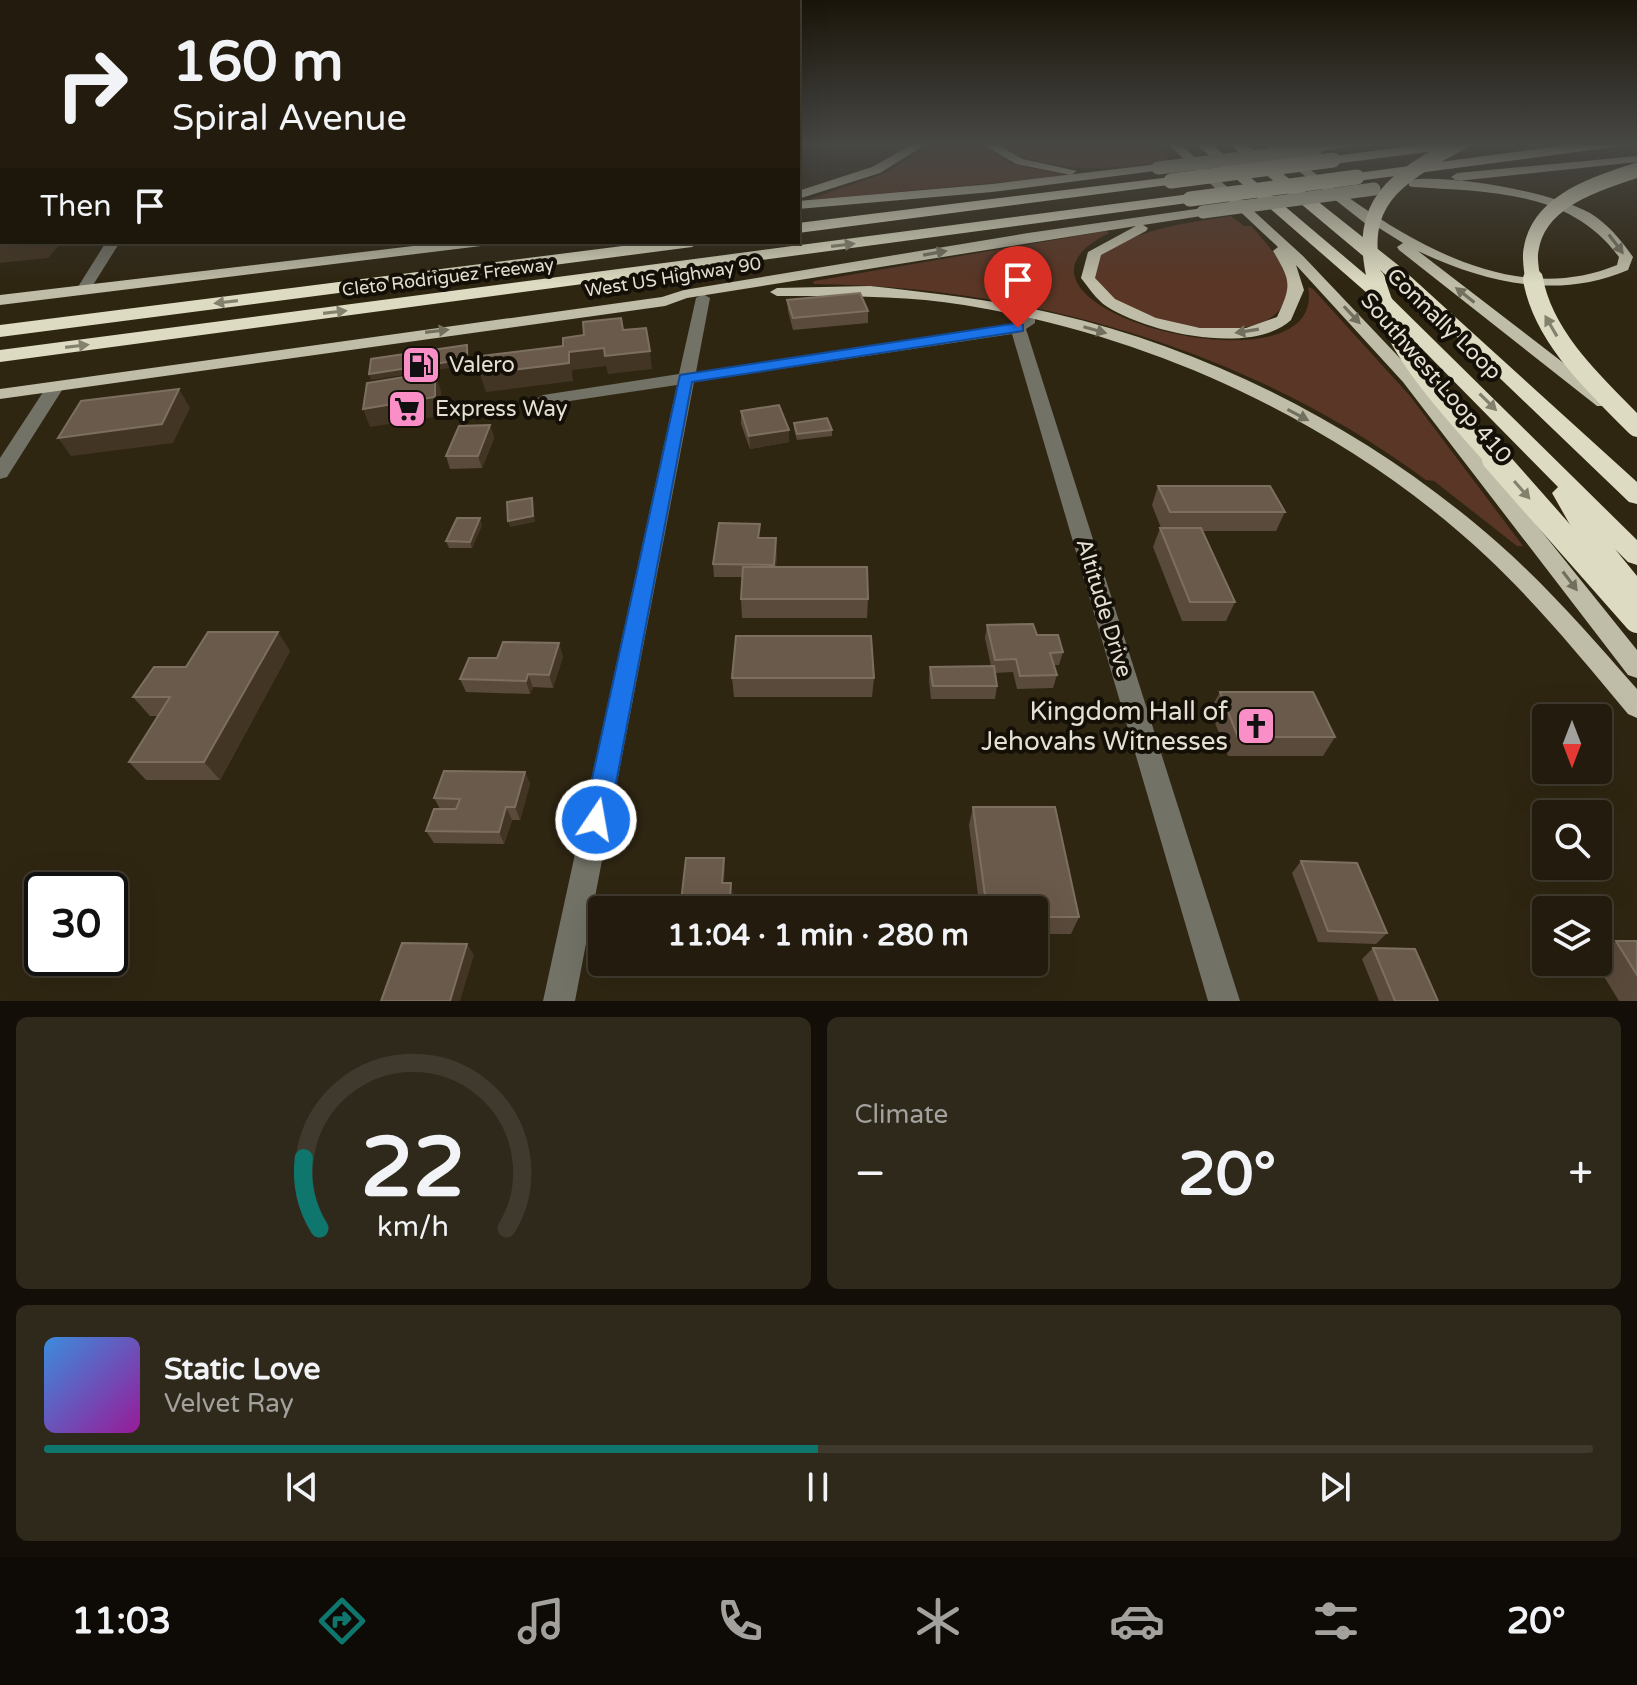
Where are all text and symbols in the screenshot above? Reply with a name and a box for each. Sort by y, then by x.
text: 160 m [172,29,343,96]
icon: right [40,32,144,136]
text: Spiral Avenue [172,97,407,140]
icon: arrive [128,184,172,228]
text: Then [40,188,112,225]
one-way arrow [1608,234,1624,254]
one-way arrow [831,238,856,251]
one-way arrow [922,246,947,258]
pin [984,246,1052,328]
street label: West US Highway 90 [583,252,763,302]
street label: Cleto Rodriguez Freeway [341,253,556,301]
icon: arrive [996,258,1040,302]
street label: Connally Loop [1381,263,1507,385]
street label: Southwest Loop 410 [1355,288,1517,468]
one-way arrow [1455,288,1475,304]
one-way arrow [213,296,238,309]
one-way arrow [323,305,348,318]
one-way arrow [1342,306,1360,325]
one-way arrow [1544,315,1558,337]
one-way arrow [425,325,450,338]
one-way arrow [1083,325,1108,337]
one-way arrow [1234,325,1259,338]
one-way arrow [65,339,90,352]
fuel station icon: Valero [400,344,442,386]
place label: Valero [449,352,515,378]
supermarket icon: Express Way [386,388,428,430]
one-way arrow [1478,392,1497,411]
place label: Express Way [435,396,568,422]
one-way arrow [1286,409,1309,422]
one-way arrow [1513,480,1531,499]
street label: Altitude Drive [1071,535,1137,681]
one-way arrow [1562,571,1578,591]
place label: Kingdom Hall of Jehovahs Witnesses [981,696,1228,757]
north arrow [1532,704,1612,784]
map controls [1532,704,1612,976]
church icon: Kingdom Hall of Jehovahs Witnesses [1235,705,1277,747]
position arrow [554,778,638,862]
button: search [1532,800,1612,880]
speed limit sign: 30 [24,872,128,976]
button: layers [1532,896,1612,976]
text: 11:04 · 1 min · 280 m [667,917,969,954]
text: Climate [855,1099,948,1130]
text: 22 [361,1119,465,1219]
text: 20° [1178,1139,1276,1211]
text: − [855,1148,886,1201]
text: + [1568,1148,1593,1201]
text: km/h [377,1210,449,1244]
text: Static Love [164,1351,320,1388]
text: Velvet Ray [164,1388,294,1419]
icon: previous [280,1465,324,1509]
icon: pause [796,1465,840,1509]
icon: next [1313,1465,1357,1509]
icon: directions [314,1593,370,1649]
icon: music [513,1593,569,1649]
icon: phone [712,1593,768,1649]
icon: climate [910,1593,966,1649]
icon: car [1109,1593,1165,1649]
icon: filters [1308,1593,1364,1649]
text: 11:03 [71,1600,171,1643]
text: 20° [1507,1600,1566,1643]

